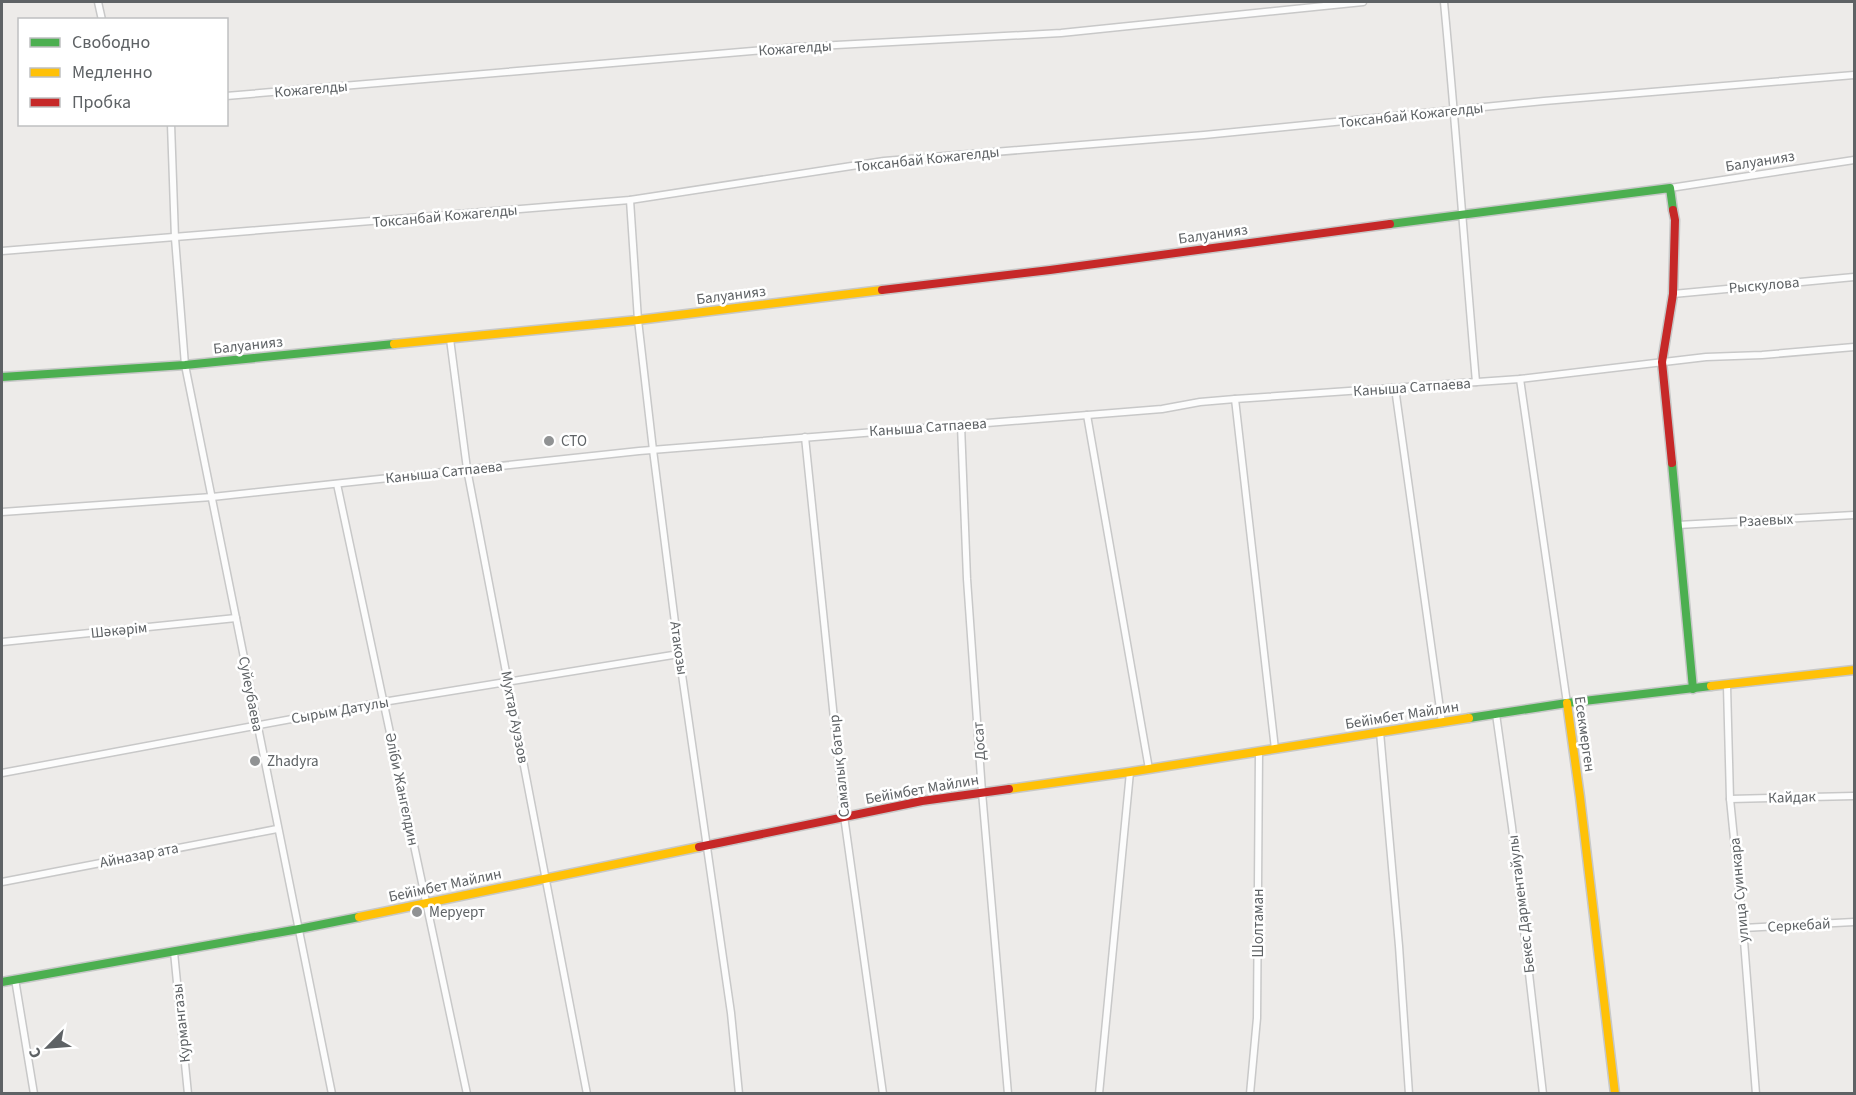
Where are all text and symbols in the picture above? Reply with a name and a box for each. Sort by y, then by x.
legend [18,18,228,126]
text: Свободно [72,30,150,55]
street label: Кожагелды [758,35,832,62]
text: Медленно [72,60,152,85]
street label: Кожагелды [274,76,349,103]
text: Пробка [72,90,131,115]
street label: Токсанбай Кожагелды [1338,97,1485,134]
street label: Токсанбай Кожагелды [854,141,1001,178]
street label: Балуанияз [1724,146,1796,177]
street label: Токсанбай Кожагелды [372,200,518,233]
street label: Балуанияз [1177,219,1249,250]
street label: Рыскулова [1728,272,1800,299]
street label: Балуанияз [695,281,767,310]
street label: Балуанияз [212,331,284,360]
street label: Каныша Сатпаева [1353,373,1472,402]
street label: Каныша Сатпаева [869,413,988,442]
place label: CTO [561,431,587,452]
marker: CTO [542,434,556,448]
street label: Каныша Сатпаева [384,456,504,489]
street label: Рзаевых [1738,509,1794,532]
street label: Шәкәрім [90,617,148,644]
street label: Атакозы [664,620,693,676]
street label: Суйеубаева [233,655,268,734]
street label: Мухтар Ауэзов [495,669,534,765]
street label: Сырым Датулы [290,692,390,729]
street label: Eсекмерген [1569,695,1600,773]
street label: Бейімбет Майлин [1344,696,1460,735]
street label: Самалық батыр [824,714,855,818]
street label: Досат [968,721,991,761]
street label: Әліби Жангелдин [379,731,424,848]
place label: Zhadyra [267,751,319,772]
marker: Zhadyra [248,754,262,768]
street label: Бейімбет Майлин [864,769,981,810]
street label: Кайдак [1768,786,1817,809]
street label: Бекес Дарментайулы [1503,834,1540,974]
street label: улица Суинкара [1724,837,1755,943]
street label: Айназар ата [98,838,180,873]
street label: Бейімбет Майлин [387,863,504,908]
street label: Шолтаман [1248,889,1269,957]
place label: Меруерт [429,902,485,923]
marker: Меруерт [410,905,424,919]
street label: Серкебай [1767,913,1831,938]
street label: Курмангазы [167,982,196,1064]
north arrow [18,1017,78,1077]
text: С [23,1044,47,1062]

